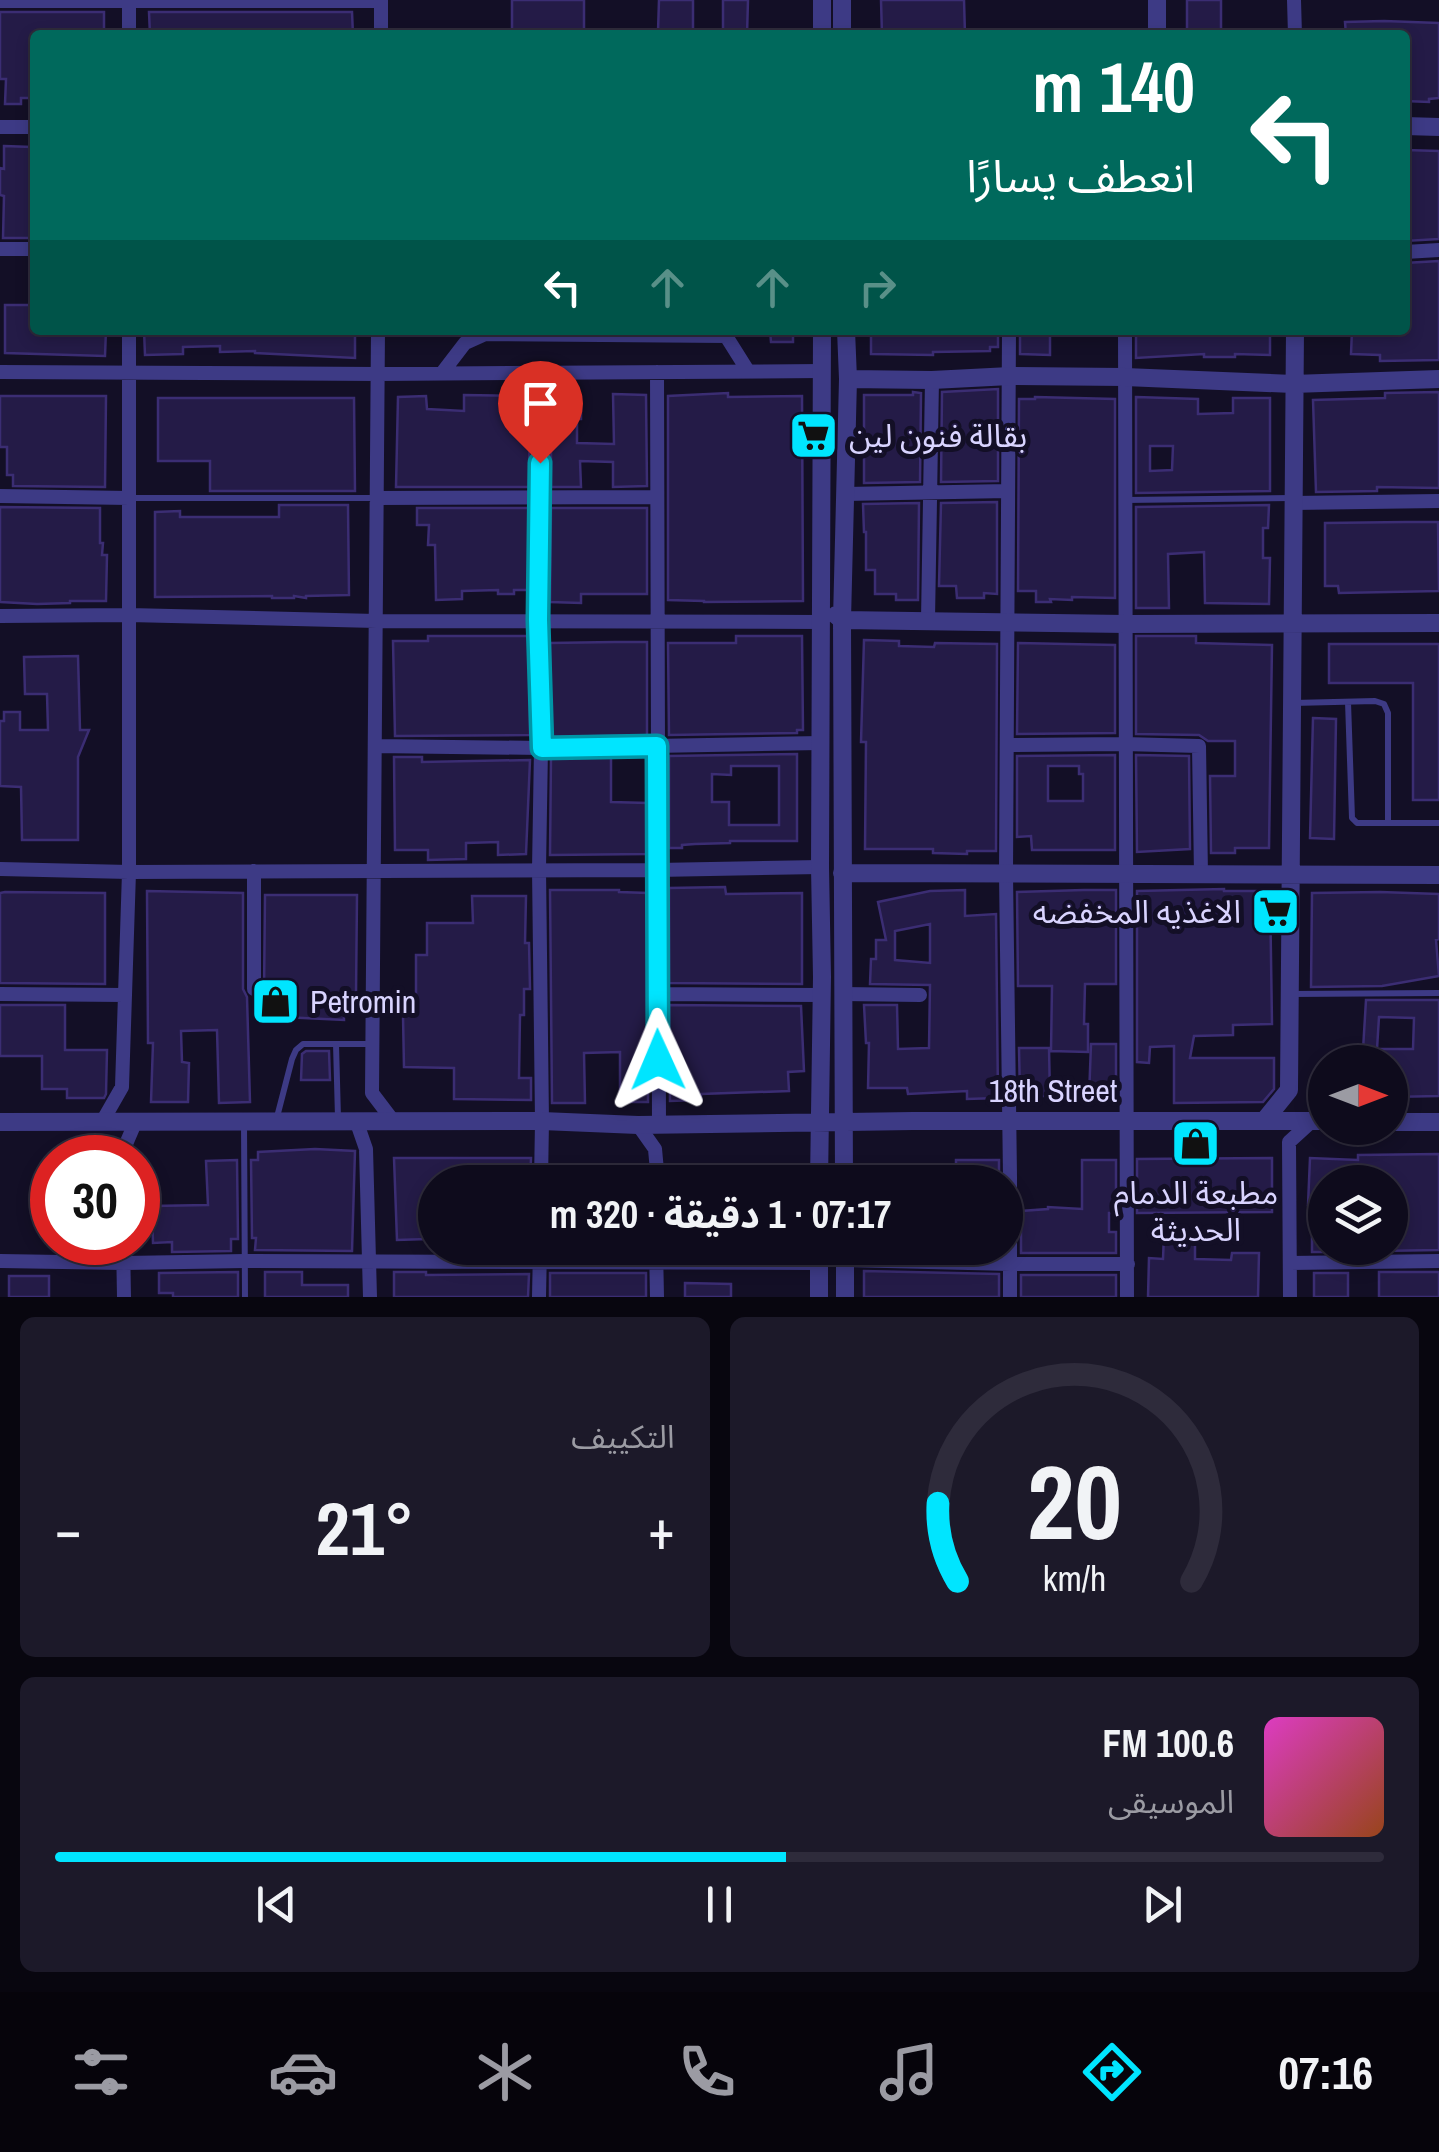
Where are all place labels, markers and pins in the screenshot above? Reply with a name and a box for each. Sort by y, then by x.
pin [498,361,583,464]
supermarket icon: بقالة فنون لين [788,410,840,462]
place label: بقالة فنون لين [849,414,1027,457]
supermarket icon: الاغذيه المخفضه [1250,886,1302,938]
place label: الاغذيه المخفضه [1033,890,1241,933]
shop icon: Petromin [249,976,301,1028]
place label: Petromin [310,980,416,1023]
shop icon: مطبعة الدمام الحديثة [1170,1117,1222,1169]
place label: مطبعة الدمام الحديثة [1114,1171,1278,1251]

